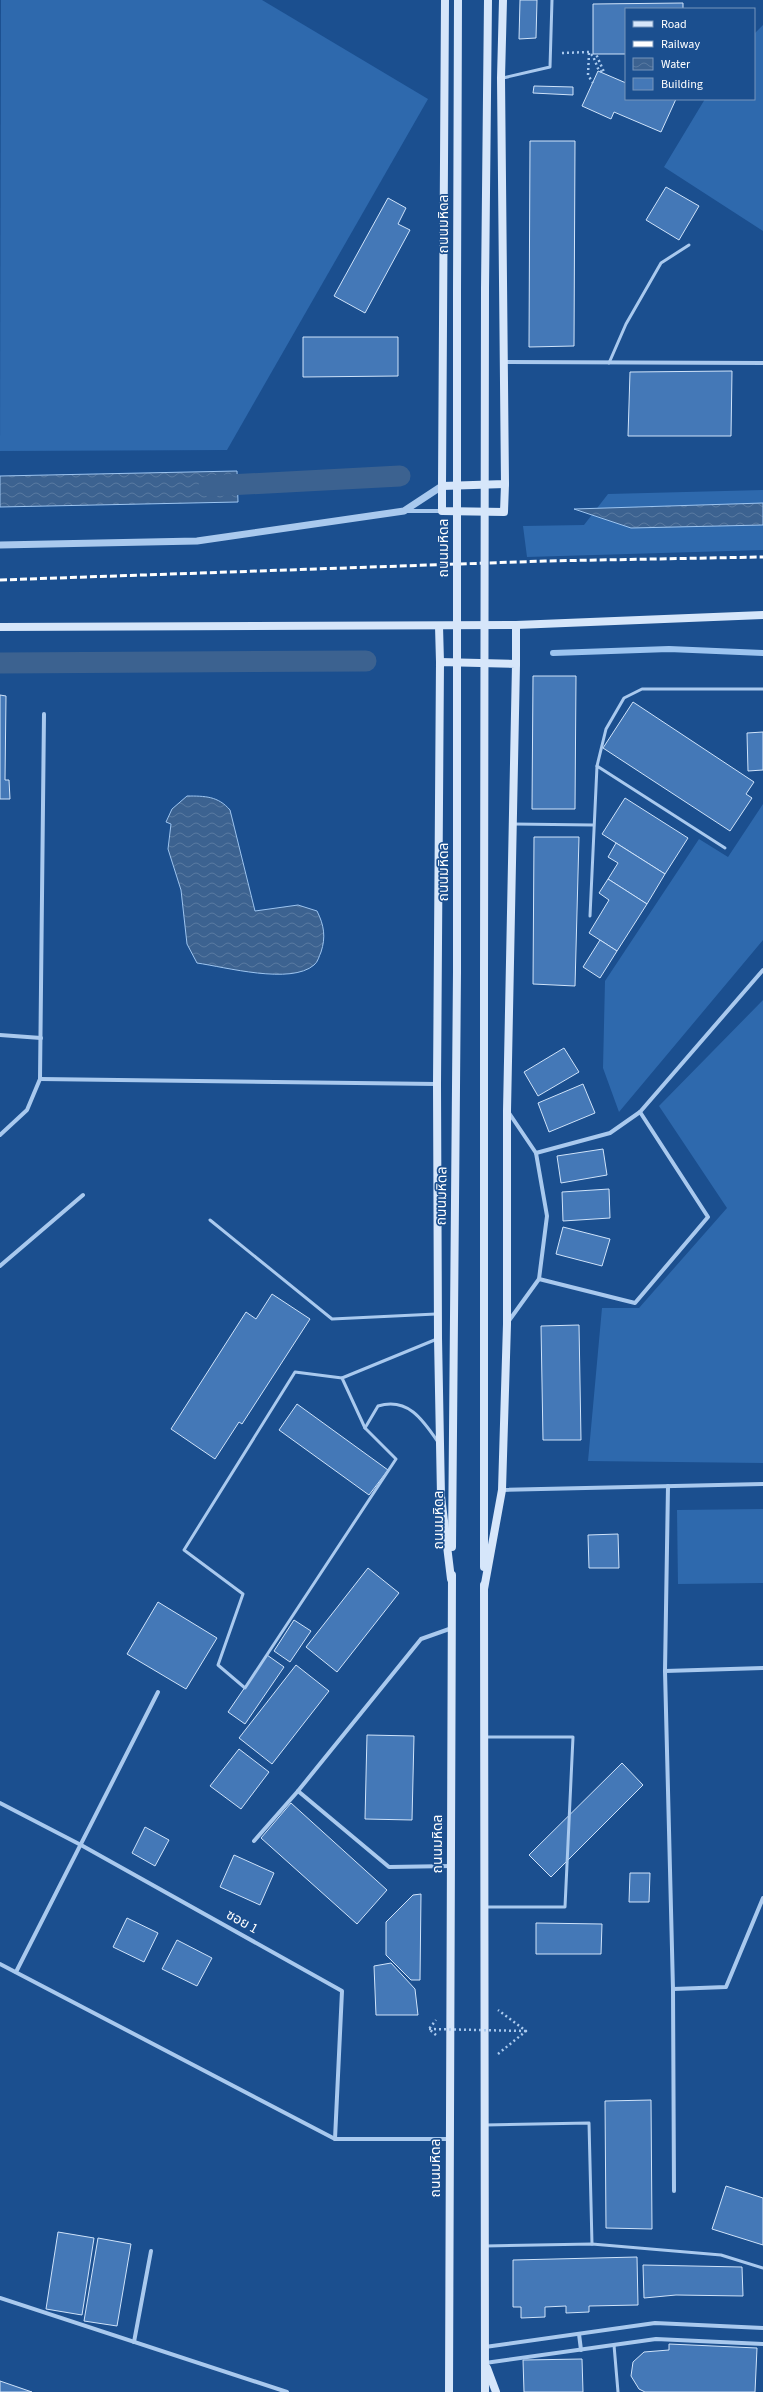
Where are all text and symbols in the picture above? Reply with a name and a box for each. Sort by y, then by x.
legend [625,8,755,100]
text: Road [661,16,687,33]
text: Railway [661,36,700,53]
text: Water [661,56,691,73]
text: Building [661,76,703,93]
street label: ถนนมหิดล [434,194,454,254]
street label: ถนนมหิดล [434,518,454,578]
street label: ถนนมหิดล [434,842,454,902]
street label: ถนนมหิดล [431,1166,453,1226]
street label: ถนนมหิดล [429,1490,449,1550]
street label: ถนนมหิดล [428,1814,448,1874]
street label: ซอย 1 [222,1905,262,1939]
street label: ถนนมหิดล [426,2138,446,2198]

